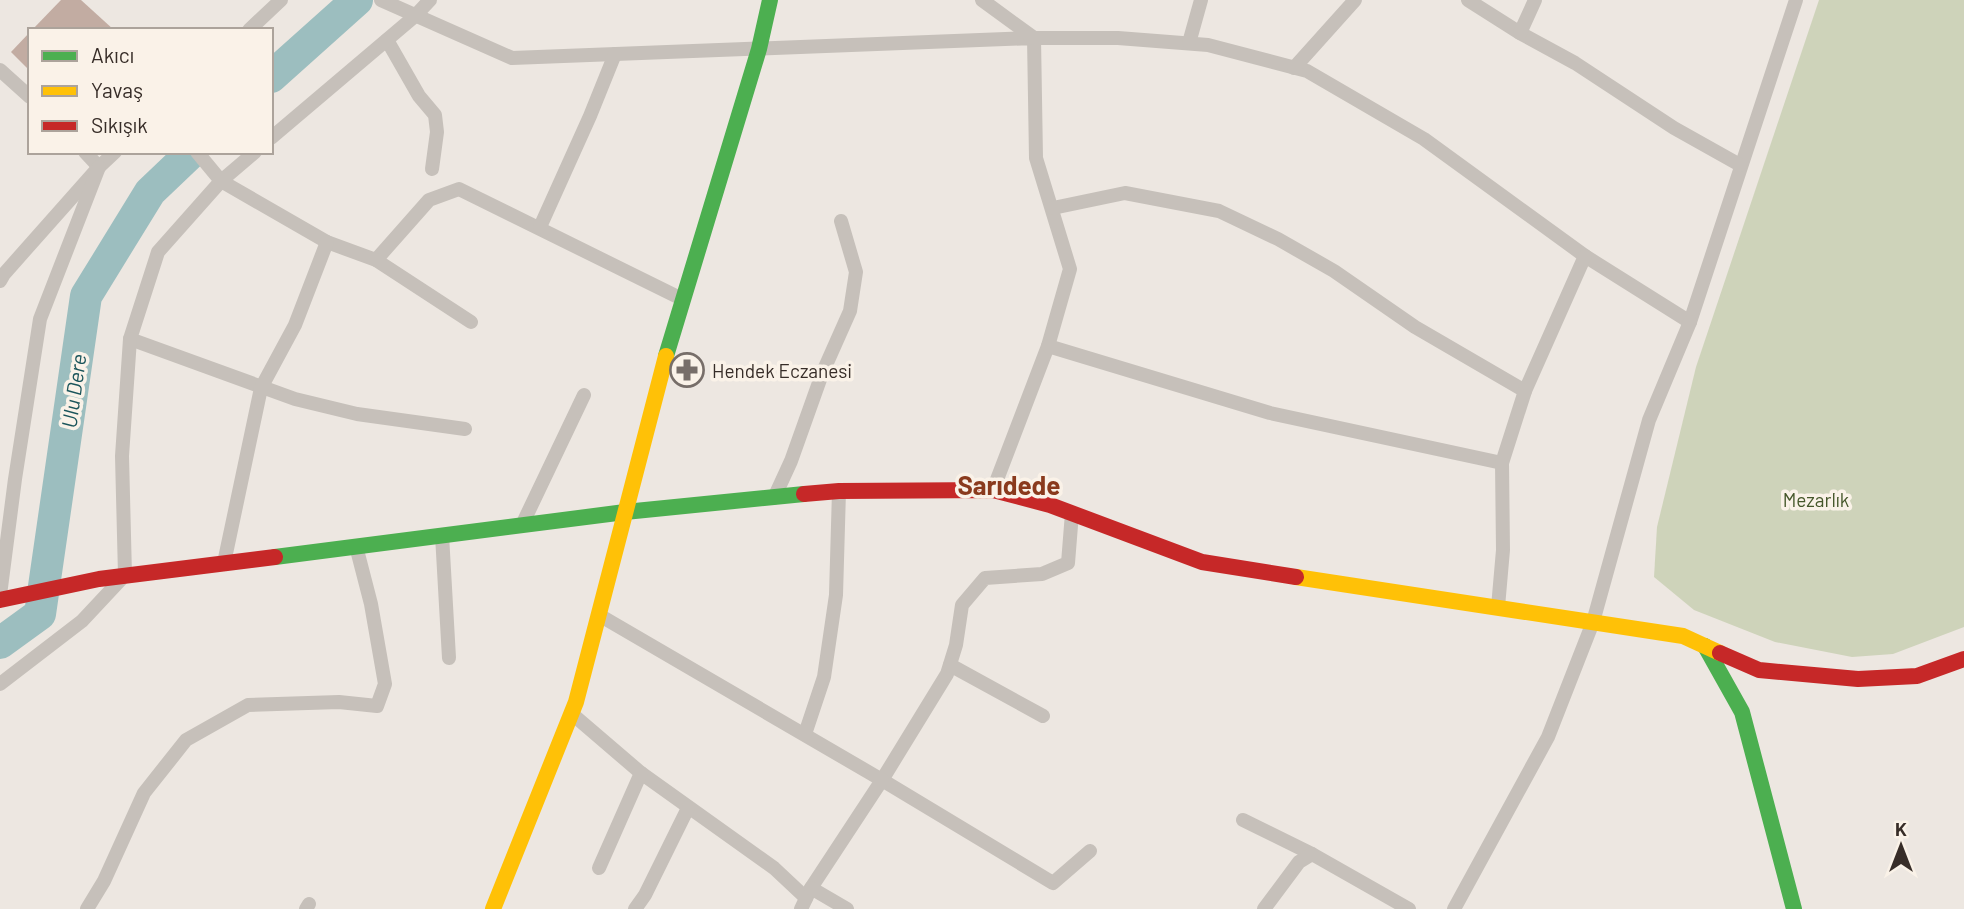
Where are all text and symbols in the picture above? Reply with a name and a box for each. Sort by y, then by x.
legend [28,28,273,154]
text: Akıcı [91,42,134,67]
text: Yavaş [91,77,143,102]
text: Sıkışık [91,112,148,137]
pharmacy icon: Hendek Eczanesi [668,351,706,389]
water label: Ulu Dere [55,352,91,430]
place label: Hendek Eczanesi [712,359,852,382]
district label: Sarıdede [958,469,1061,500]
park label: Mezarlık [1783,488,1849,511]
north arrow [1866,811,1936,881]
text: K [1895,817,1907,840]

